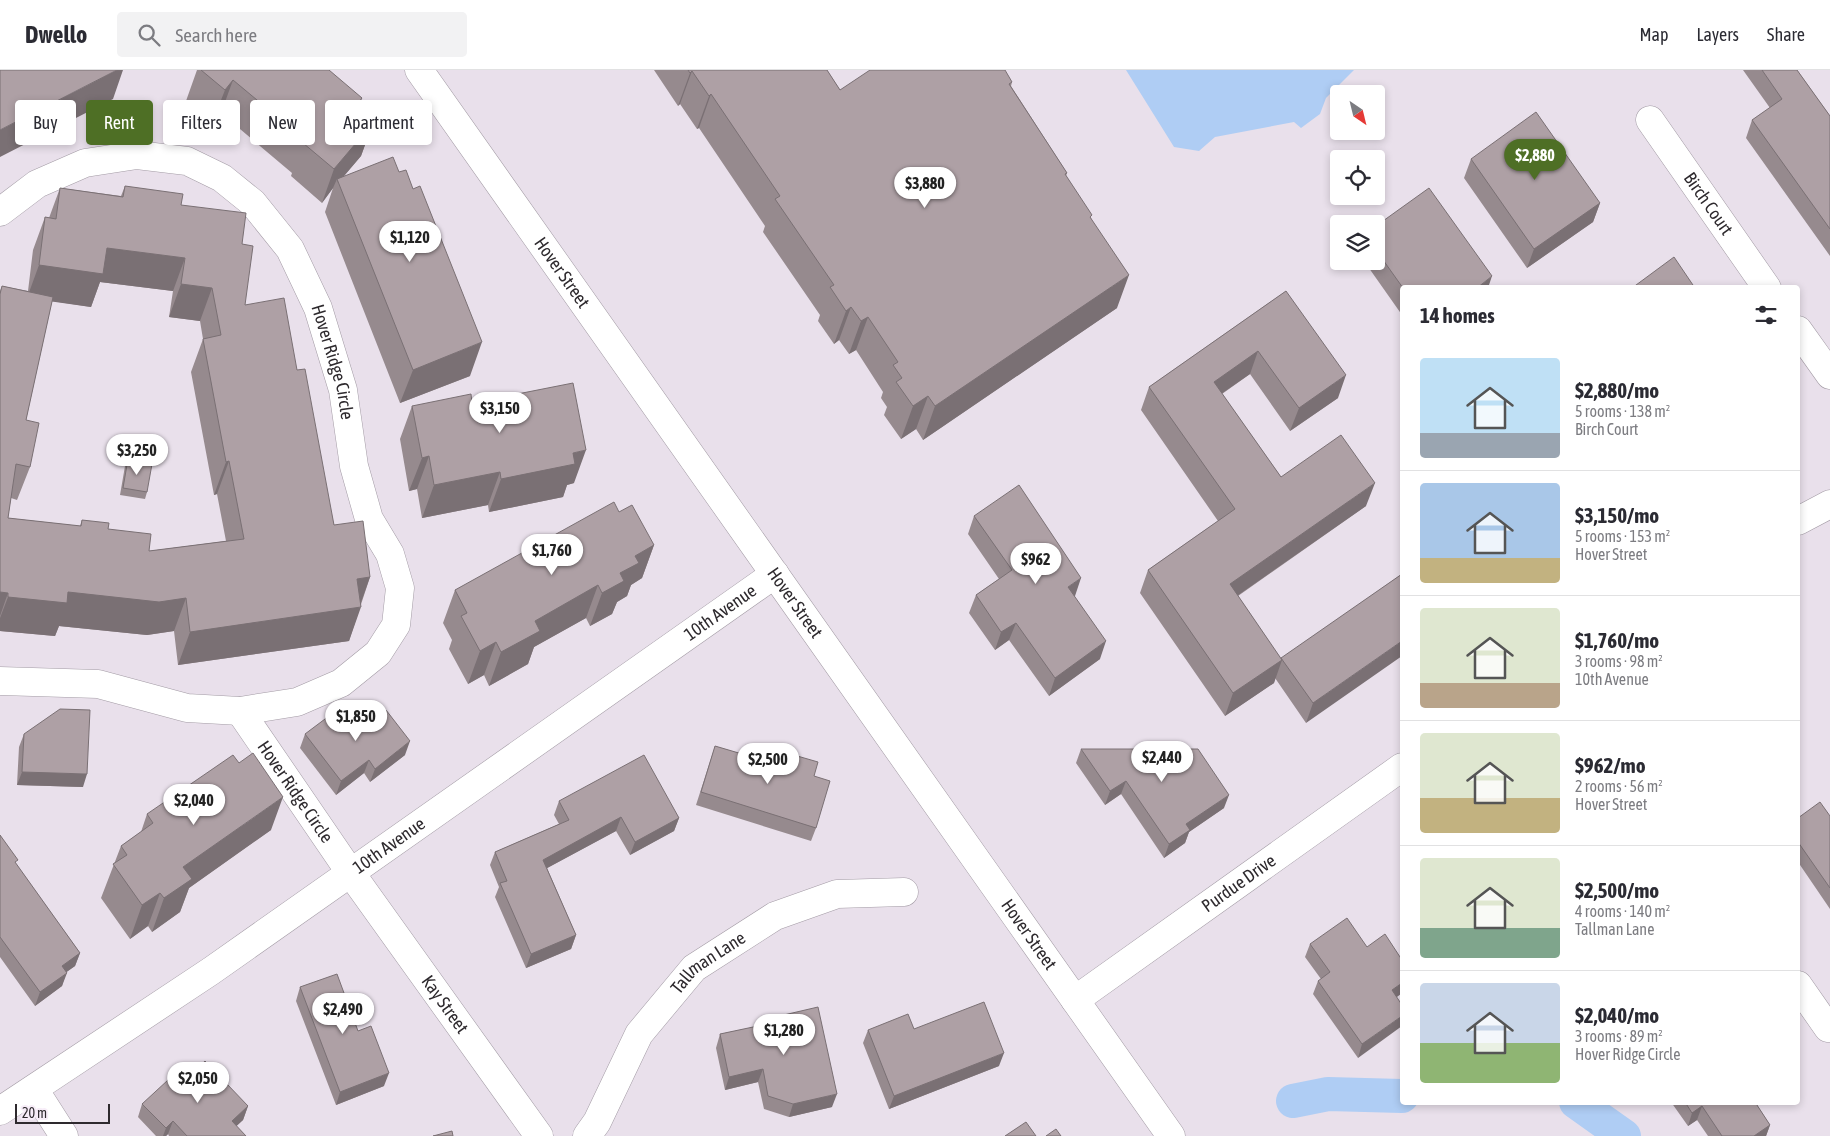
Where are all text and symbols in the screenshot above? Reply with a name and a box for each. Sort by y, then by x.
search box [117,12,467,57]
text: Dwello [25,21,87,48]
icon: search [135,21,163,49]
text: Search here [175,24,257,46]
text: Map [1639,24,1668,45]
text: Layers [1696,24,1739,45]
text: Share [1767,24,1805,45]
north arrow [1330,85,1385,140]
map controls [1330,85,1385,270]
chip: Buy [15,100,76,145]
chip: Rent [86,100,153,145]
chip: Filters [163,100,240,145]
chip: New [250,100,315,145]
chip: Apartment [325,100,432,145]
pin: $2,880 [1494,138,1576,181]
text: $2,880 [1515,146,1555,164]
button: locate [1330,150,1385,205]
pin: $3,880 [884,166,966,209]
street label: Birch Court [1680,168,1738,239]
text: $3,880 [905,174,945,192]
button: layers [1330,215,1385,270]
pin: $1,120 [369,220,451,263]
text: $1,120 [390,228,430,246]
street label: Hover Street [530,233,594,312]
icon: filters [1752,301,1780,329]
street label: Hover Ridge Circle [308,302,358,421]
text: 14 homes [1420,303,1495,327]
icon: home [1460,378,1520,438]
text: $2,880/mo [1575,378,1659,402]
pin: $3,150 [459,392,541,434]
text: $3,150 [480,399,520,417]
text: 5 rooms · 138 m² [1575,402,1670,420]
text: Birch Court [1575,420,1638,438]
pin: $3,250 [96,434,178,476]
text: $3,250 [117,441,157,459]
icon: home [1460,503,1520,563]
text: $3,150/mo [1575,503,1659,527]
text: 5 rooms · 153 m² [1575,527,1670,545]
pin: $1,760 [511,534,593,576]
text: $1,760 [532,541,572,559]
pin: $962 [1006,542,1066,585]
text: Hover Street [1575,545,1647,563]
text: $962 [1021,550,1051,568]
street label: Hover Street [763,563,827,642]
street label: 10th Avenue [680,580,760,645]
icon: home [1460,628,1520,688]
text: $1,760/mo [1575,628,1659,652]
text: 3 rooms · 98 m² [1575,652,1663,670]
text: 10th Avenue [1575,670,1649,688]
pin: $1,850 [315,700,397,742]
text: $1,850 [336,707,376,725]
street label: Hover Ridge Circle [254,737,338,847]
pin: $2,440 [1121,740,1203,783]
pin: $2,500 [727,742,809,785]
text: $2,440 [1142,748,1182,766]
text: $2,500 [748,750,788,768]
icon: home [1460,753,1520,813]
text: $962/mo [1575,753,1646,777]
text: 2 rooms · 56 m² [1575,777,1663,795]
pin: $2,040 [153,784,235,826]
text: $2,040 [174,791,214,809]
text: Hover Street [1575,795,1647,813]
street label: 10th Avenue [349,813,429,878]
street label: Purdue Drive [1197,850,1279,916]
icon: home [1460,878,1520,938]
text: $2,500/mo [1575,878,1659,902]
street label: Hover Street [997,895,1061,974]
text: 4 rooms · 140 m² [1575,902,1670,920]
text: Tallman Lane [1575,920,1654,938]
street label: Tallman Lane [666,927,749,998]
street label: Kay Street [417,971,473,1037]
pin: $2,490 [302,992,384,1035]
text: $2,490 [323,1000,363,1018]
icon: home [1460,1003,1520,1063]
text: $2,040/mo [1575,1003,1659,1027]
pin: $1,280 [743,1014,825,1056]
text: $1,280 [764,1021,804,1039]
text: 3 rooms · 89 m² [1575,1027,1663,1045]
text: Hover Ridge Circle [1575,1045,1680,1063]
pin: $2,050 [157,1062,239,1104]
text: $2,050 [178,1069,218,1087]
scale bar [15,1101,110,1124]
text: 20 m [22,1105,47,1121]

